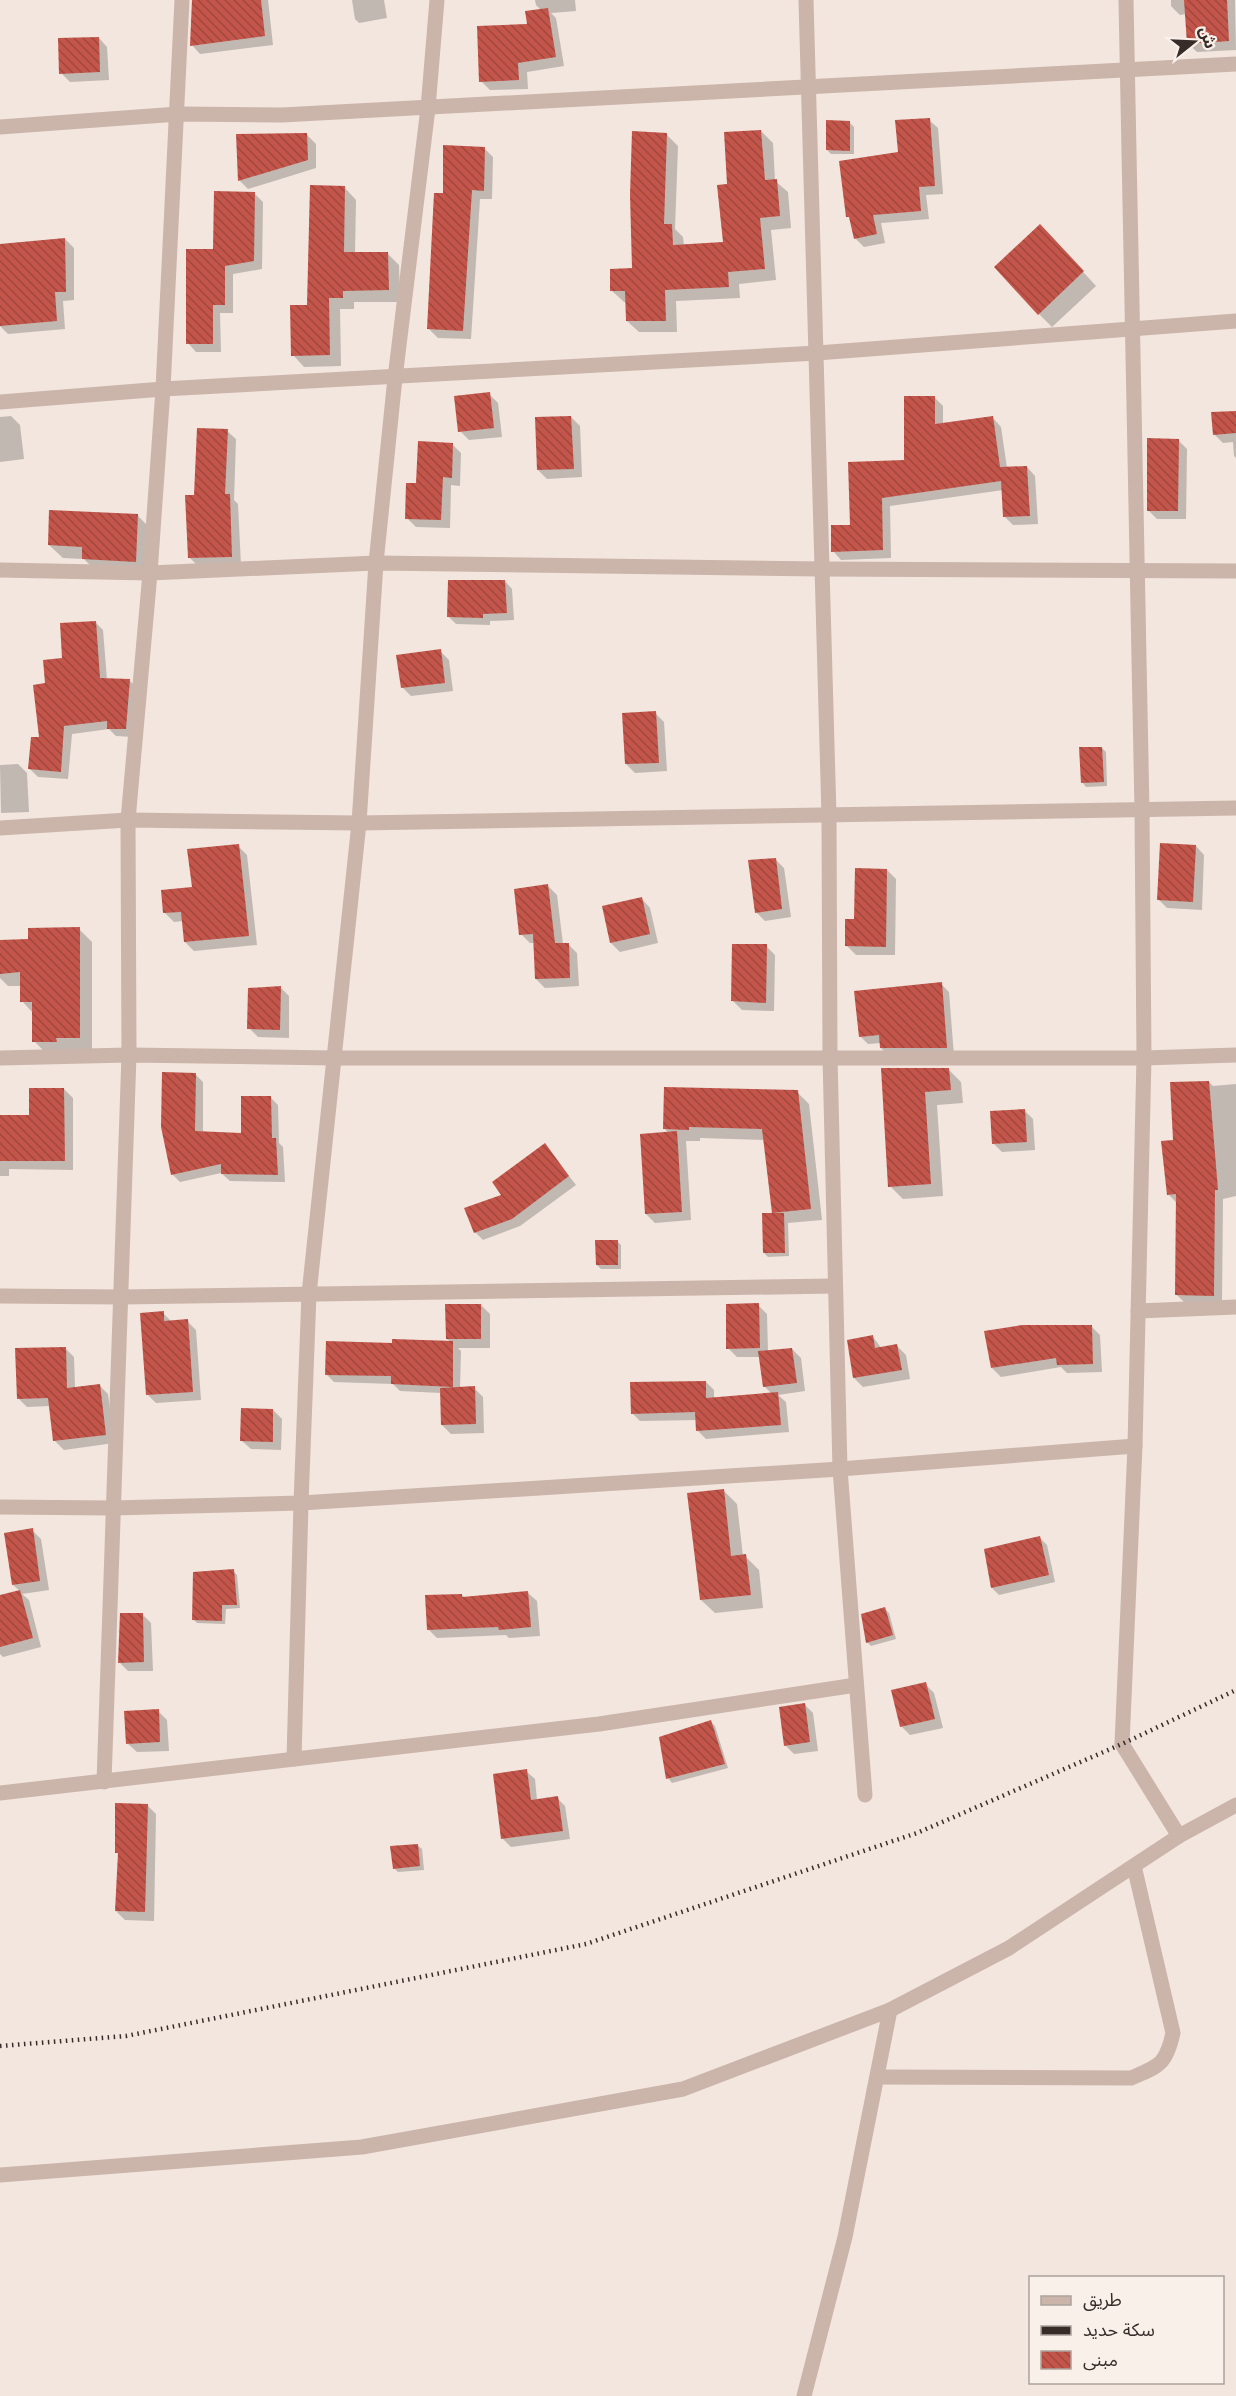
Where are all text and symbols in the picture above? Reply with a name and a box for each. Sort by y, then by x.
north arrow [1164,12,1224,72]
text: ش [1195,24,1221,51]
legend [1029,2276,1224,2384]
text: طريق [1083,2288,1122,2311]
text: سكة حديد [1083,2318,1155,2340]
text: مبنى [1083,2348,1118,2371]

